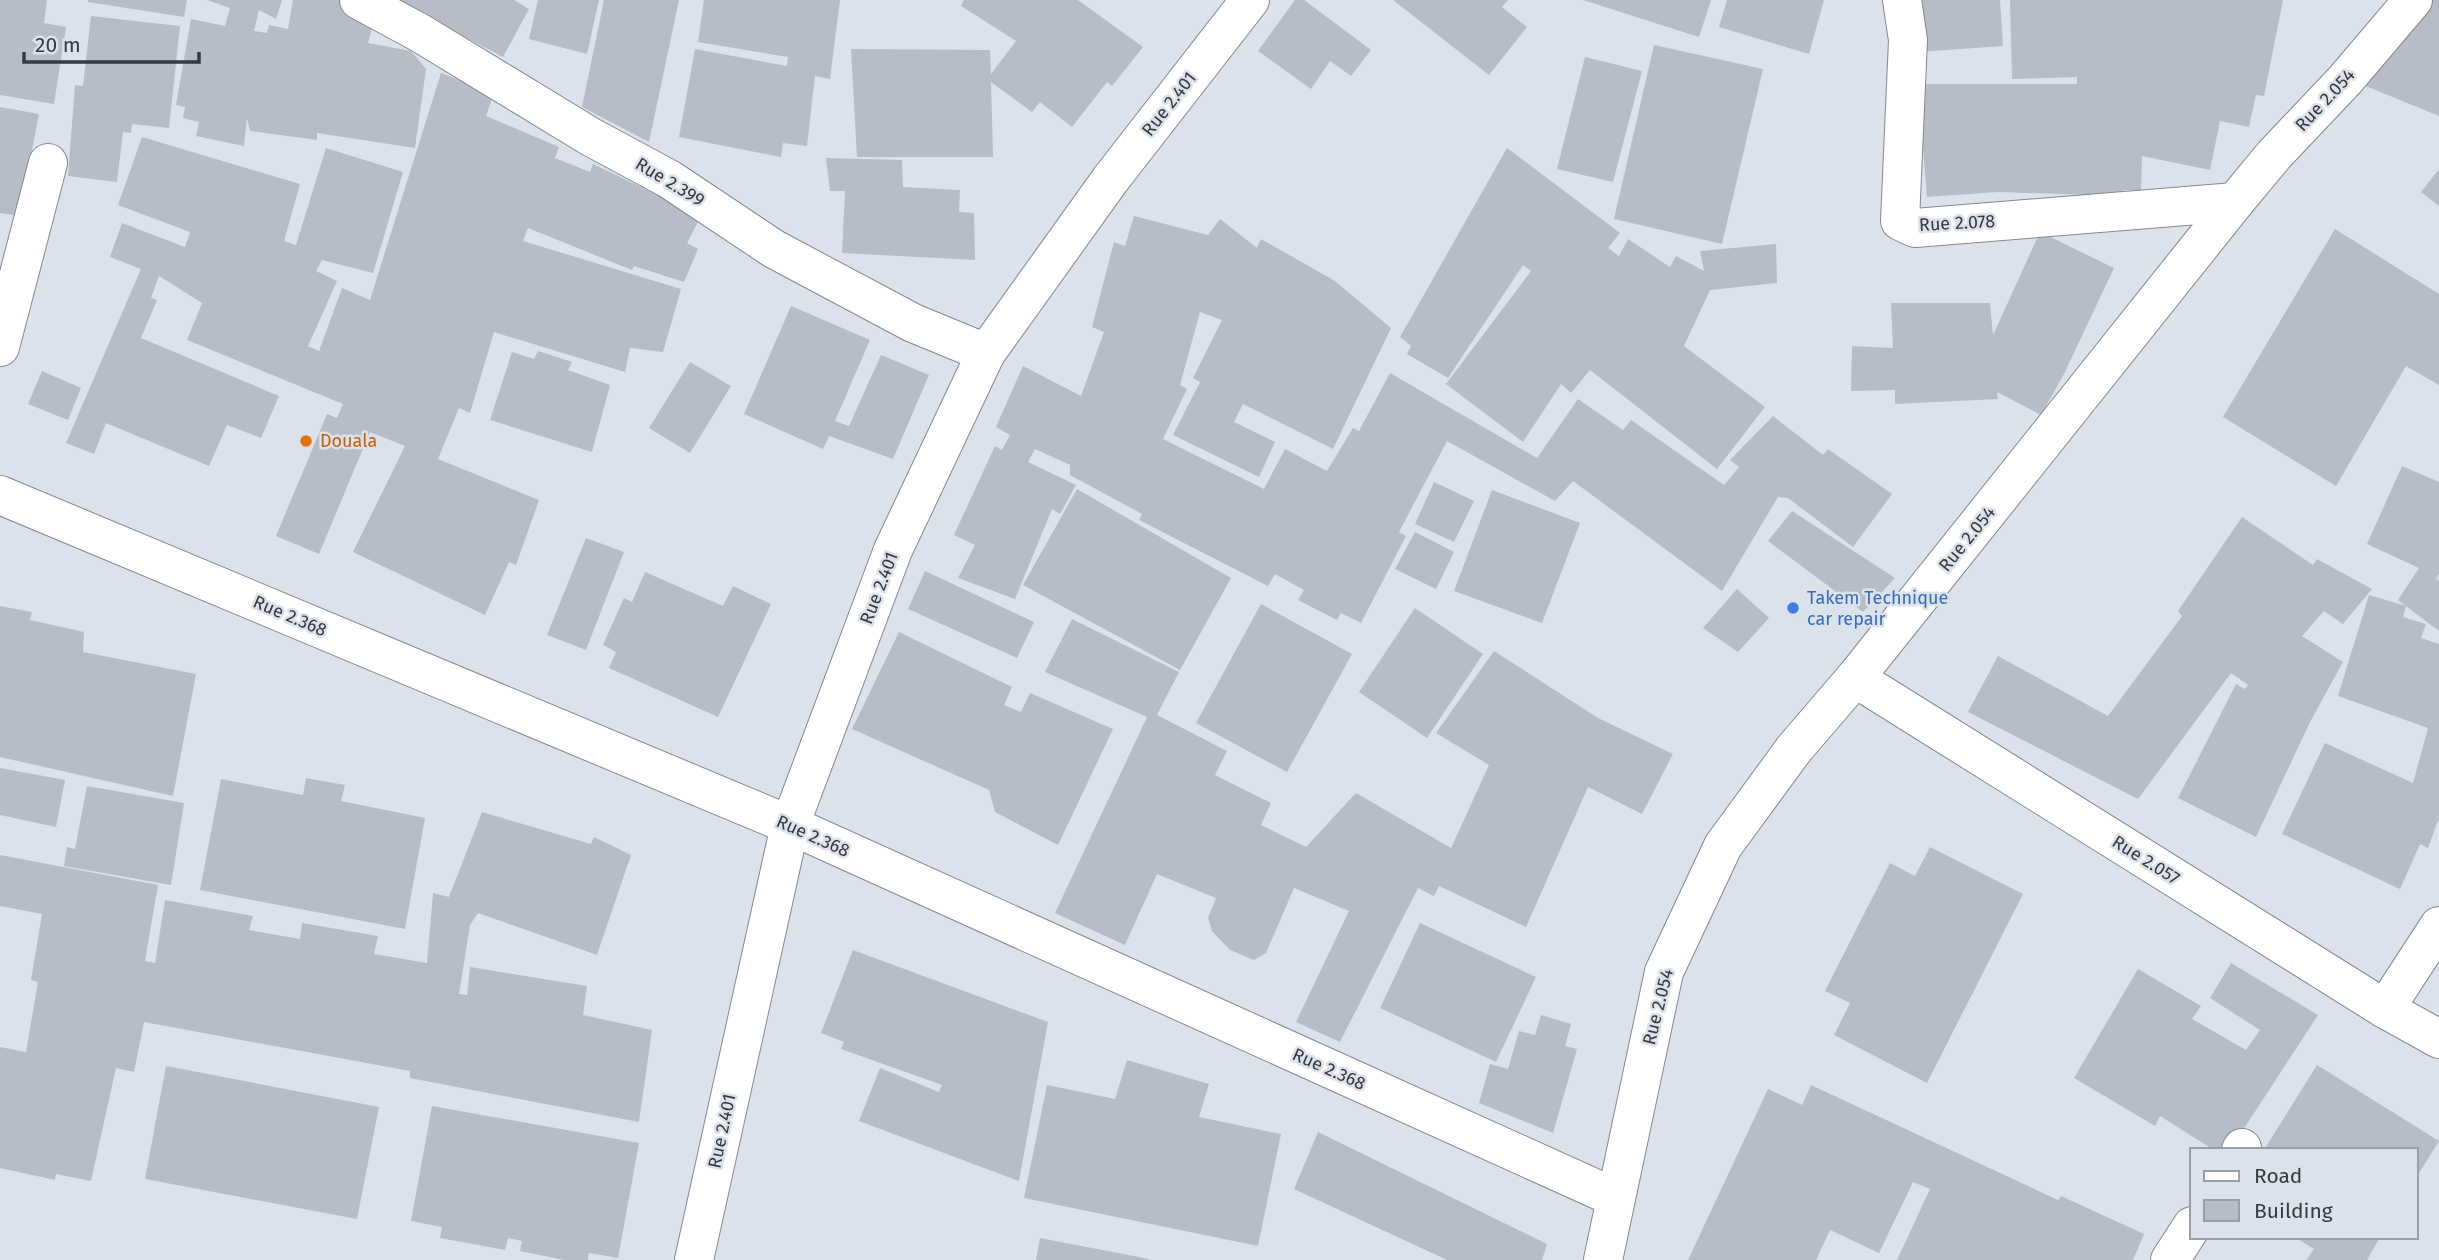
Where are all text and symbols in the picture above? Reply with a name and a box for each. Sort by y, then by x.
scale bar [24,21,200,65]
text: 20 m [35,32,81,58]
street label: Rue 2.054 [2290,64,2360,136]
street label: Rue 2.401 [1137,67,1201,141]
street label: Rue 2.399 [631,153,709,211]
street label: Rue 2.078 [1918,210,1996,236]
place label: Douala [320,430,377,452]
marker: Douala [298,433,314,449]
street label: Rue 2.054 [1934,502,2000,576]
street label: Rue 2.401 [855,549,903,627]
place label: Takem Technique car repair [1807,587,1948,630]
street label: Rue 2.368 [250,591,330,641]
marker: Takem Technique car repair [1785,600,1801,616]
street label: Rue 2.368 [773,810,853,862]
street label: Rue 2.057 [2108,831,2184,889]
street label: Rue 2.054 [1638,966,1678,1047]
street label: Rue 2.368 [1289,1043,1369,1095]
street label: Rue 2.401 [703,1092,741,1170]
legend [2190,1148,2418,1239]
text: Road [2254,1163,2302,1189]
text: Building [2254,1198,2333,1224]

